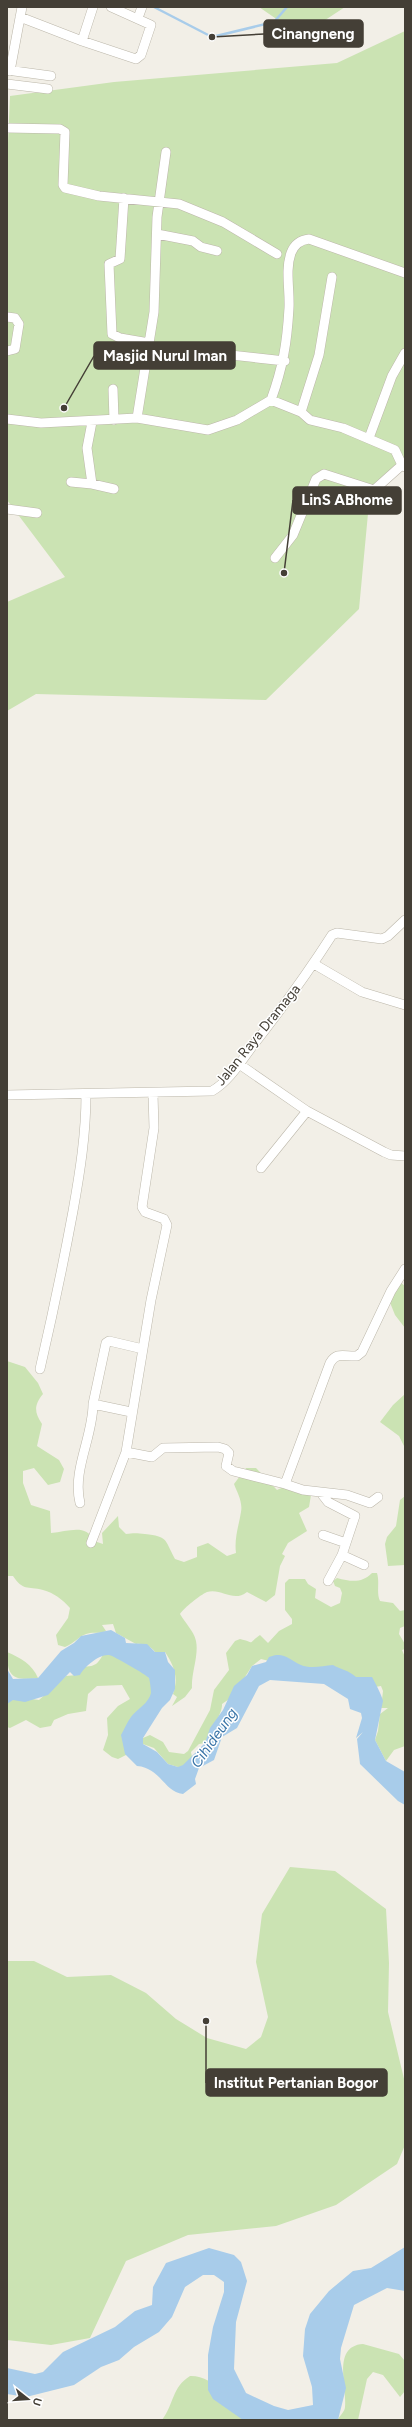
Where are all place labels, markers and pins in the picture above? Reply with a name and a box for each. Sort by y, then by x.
callout: Cinangneng [264,20,363,47]
callout: Masjid Nurul Iman [94,342,235,369]
callout: LinS ABhome [293,487,401,514]
callout: Institut Pertanian Bogor [206,2069,387,2096]

